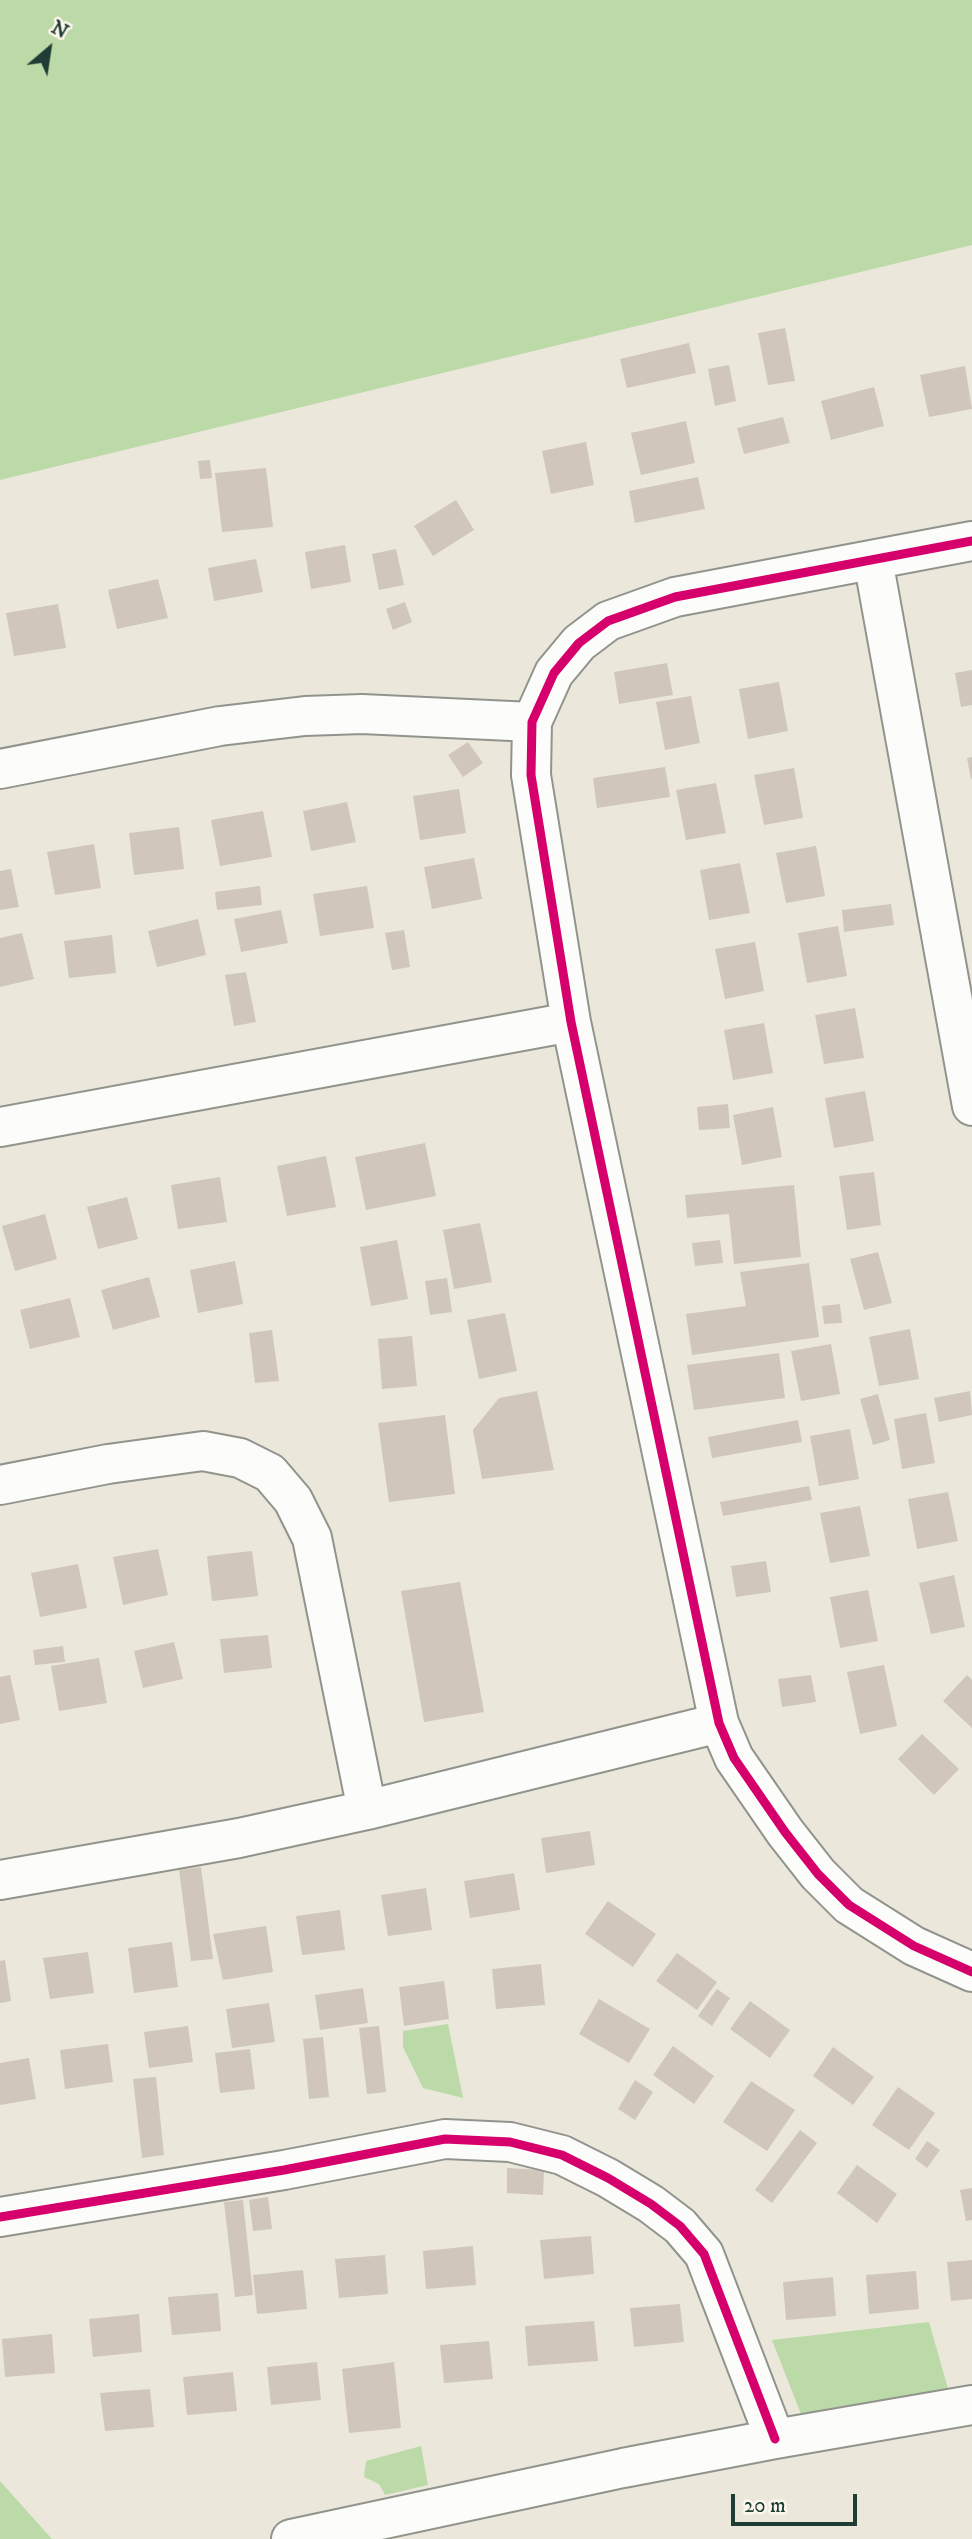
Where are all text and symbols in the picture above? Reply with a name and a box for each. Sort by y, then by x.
north arrow [14,14,84,84]
text: N [47,16,72,44]
scale bar [734,2480,860,2524]
text: 20 m [744,2493,786,2519]

